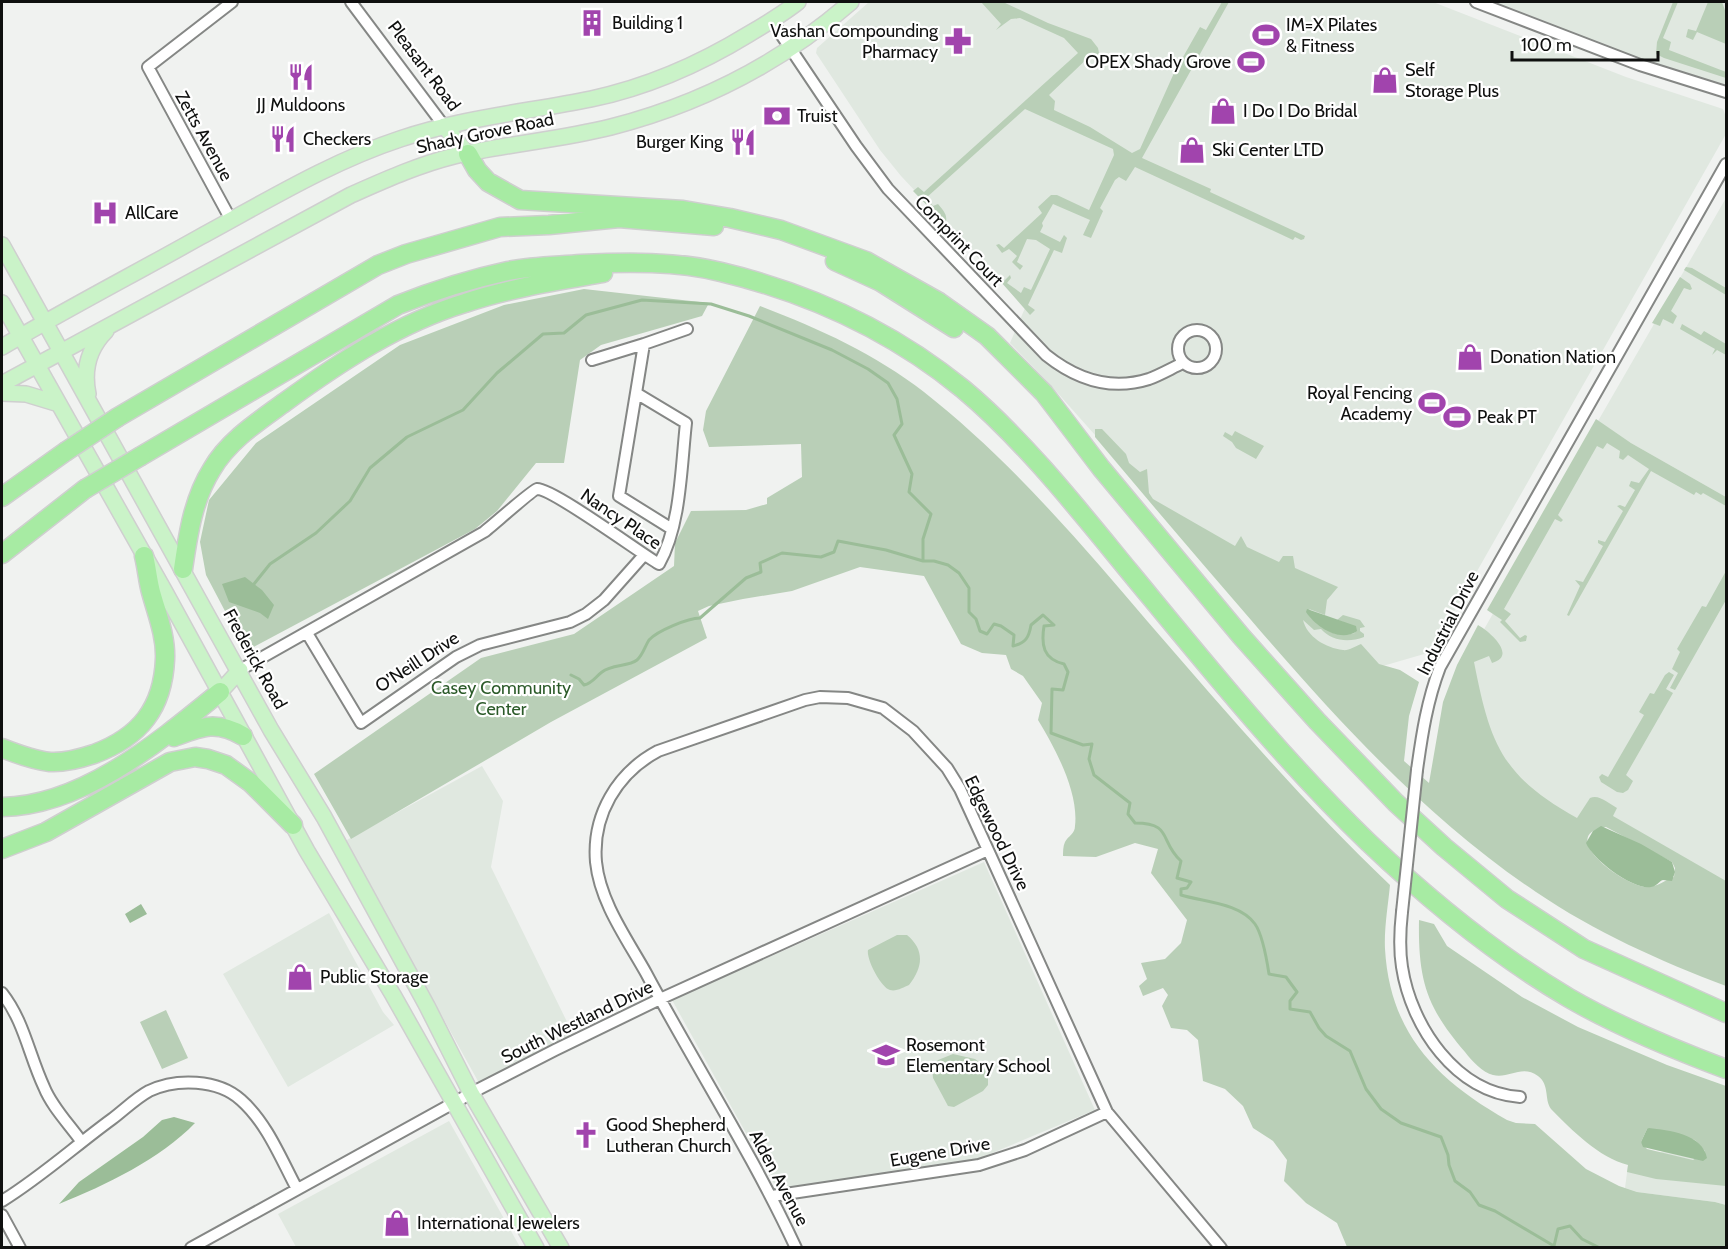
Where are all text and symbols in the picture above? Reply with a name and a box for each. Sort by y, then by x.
building icon: Building 1 [577,8,607,38]
place label: Building 1 [612,12,683,34]
place label: IM=X Pilates & Fitness [1286,14,1377,57]
street label: Pleasant Road [383,16,465,116]
place label: Vashan Compounding Pharmacy [770,20,939,63]
sports icon: IM=X Pilates & Fitness [1251,20,1281,50]
scale bar [1512,24,1658,62]
pharmacy icon: Vashan Compounding Pharmacy [943,26,973,56]
text: 100 m [1521,34,1572,56]
sports icon: OPEX Shady Grove [1236,47,1266,77]
place label: OPEX Shady Grove [1085,51,1231,73]
place label: Self Storage Plus [1405,59,1499,102]
restaurant icon: JJ Muldoons [286,62,316,92]
shop icon: Self Storage Plus [1370,65,1400,95]
street label: Zetts Avenue [170,87,238,185]
place label: JJ Muldoons [256,94,345,116]
shop icon: I Do I Do Bridal [1208,96,1238,126]
place label: I Do I Do Bridal [1243,100,1358,122]
bank icon: Truist [762,101,792,131]
place label: Truist [797,105,837,127]
street label: Shady Grove Road [414,108,556,158]
restaurant icon: Checkers [268,124,298,154]
restaurant icon: Burger King [728,127,758,157]
place label: Checkers [303,128,371,150]
place label: Burger King [636,131,724,153]
shop icon: Ski Center LTD [1177,135,1207,165]
place label: Ski Center LTD [1212,139,1324,161]
street label: Comprint Court [910,191,1008,291]
hospital icon: AllCare [90,198,120,228]
place label: AllCare [125,202,179,224]
shop icon: Donation Nation [1455,342,1485,372]
place label: Donation Nation [1490,346,1616,368]
place label: Royal Fencing Academy [1307,382,1413,425]
sports icon: Royal Fencing Academy [1417,388,1447,418]
sports icon: Peak PT [1442,402,1472,432]
place label: Peak PT [1477,406,1537,428]
street label: Nancy Place [576,484,666,554]
street label: Industrial Drive [1412,567,1484,679]
street label: Frederick Road [218,605,292,713]
street label: O'Neill Drive [371,627,463,697]
park label: Casey Community Center [431,677,571,720]
street label: Edgewood Drive [960,772,1034,894]
shop icon: Public Storage [285,962,315,992]
place label: Public Storage [320,966,428,988]
street label: South Westland Drive [498,976,656,1068]
place label: Rosemont Elementary School [906,1034,1051,1077]
school or university icon: Rosemont Elementary School [871,1040,901,1070]
place label: Good Shepherd Lutheran Church [606,1114,731,1157]
church icon: Good Shepherd Lutheran Church [571,1120,601,1150]
street label: Alden Avenue [745,1126,813,1230]
street label: Eugene Drive [888,1132,992,1172]
shop icon: International Jewelers [382,1208,412,1238]
place label: International Jewelers [417,1212,580,1234]

